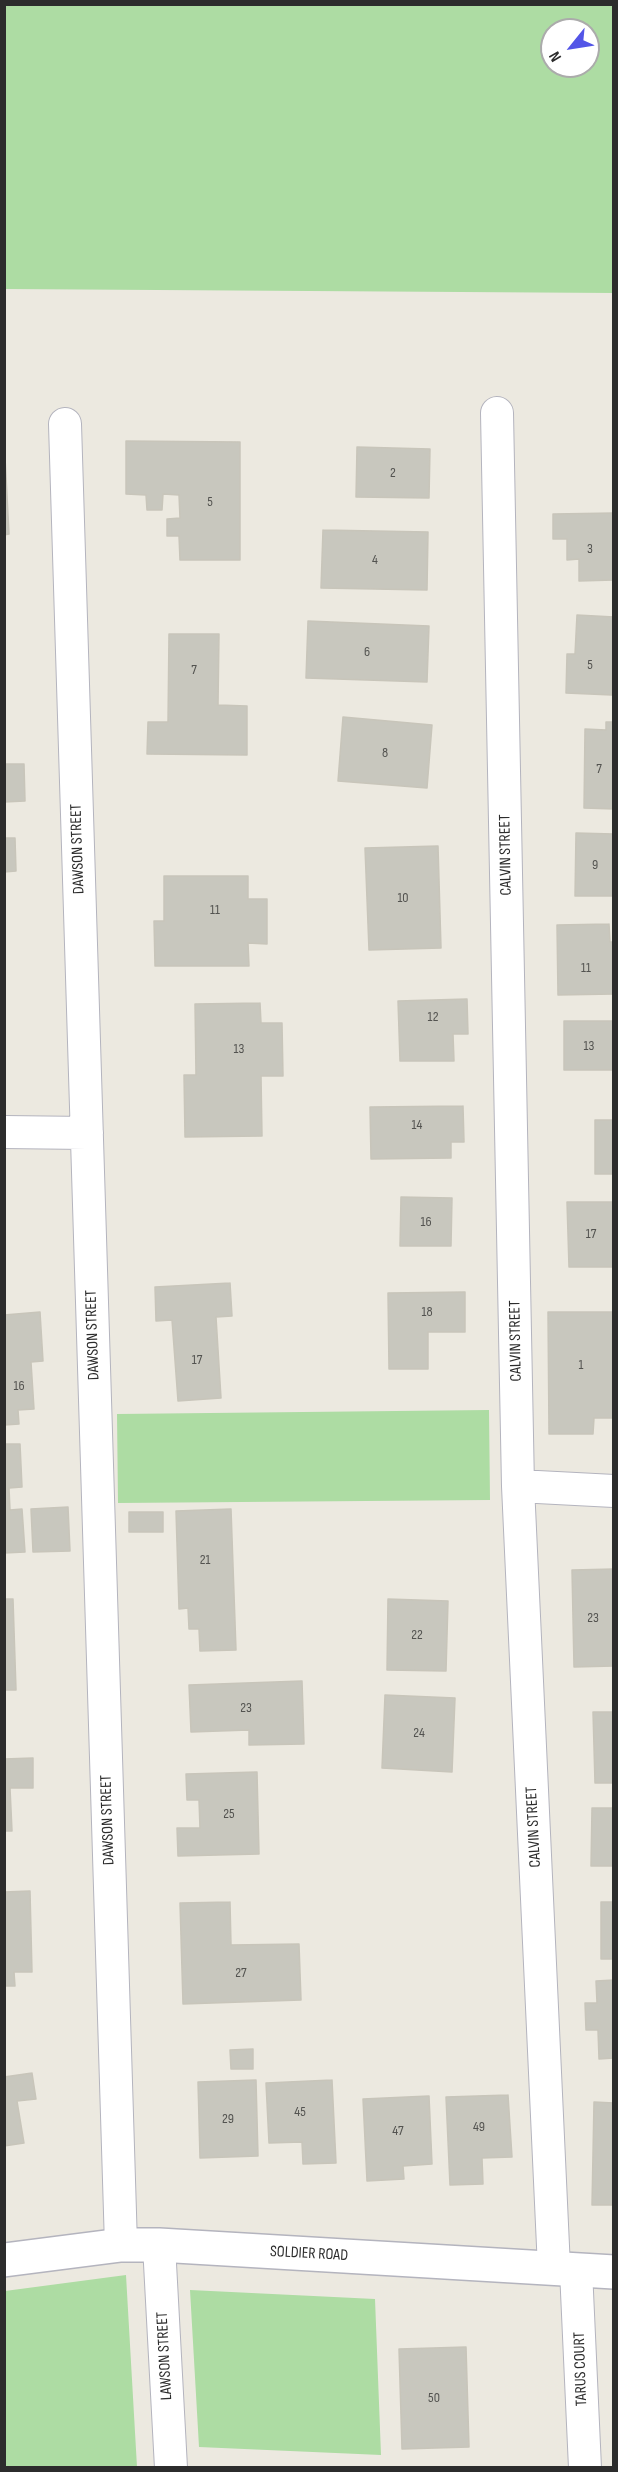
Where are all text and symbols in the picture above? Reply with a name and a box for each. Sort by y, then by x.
north arrow [540,18,600,78]
text: N [545,48,566,65]
house number: 2 [390,465,396,481]
house number: 5 [207,494,213,510]
house number: 3 [587,541,593,557]
house number: 4 [372,552,378,568]
house number: 6 [364,644,370,660]
house number: 5 [587,657,593,673]
house number: 7 [191,662,197,678]
house number: 8 [382,745,388,761]
house number: 7 [596,761,602,777]
street label: DAWSON STREET [67,804,89,894]
street label: CALVIN STREET [496,814,516,896]
house number: 9 [592,857,598,873]
house number: 10 [397,890,409,906]
house number: 11 [210,902,220,918]
house number: 11 [581,960,591,976]
house number: 12 [428,1009,438,1025]
house number: 13 [584,1038,594,1054]
house number: 13 [234,1041,244,1057]
house number: 14 [412,1117,422,1133]
house number: 16 [420,1214,432,1230]
house number: 17 [586,1226,596,1242]
street label: DAWSON STREET [82,1290,104,1380]
street label: CALVIN STREET [506,1300,526,1382]
house number: 18 [421,1304,433,1320]
house number: 17 [192,1352,202,1368]
house number: 1 [579,1357,583,1373]
house number: 16 [13,1378,25,1394]
house number: 21 [200,1552,210,1568]
house number: 23 [587,1610,599,1626]
house number: 22 [411,1627,423,1643]
house number: 23 [240,1700,252,1716]
house number: 24 [413,1725,425,1741]
street label: DAWSON STREET [97,1775,119,1865]
street label: CALVIN STREET [522,1786,546,1868]
house number: 25 [223,1806,235,1822]
house number: 27 [235,1965,247,1981]
house number: 45 [294,2104,306,2120]
house number: 29 [222,2111,234,2127]
house number: 49 [473,2119,485,2135]
house number: 47 [392,2123,404,2139]
street label: SOLDIER ROAD [270,2242,348,2266]
street label: LAWSON STREET [153,2311,177,2401]
street label: TARUS COURT [570,2331,592,2407]
house number: 50 [428,2390,440,2406]

